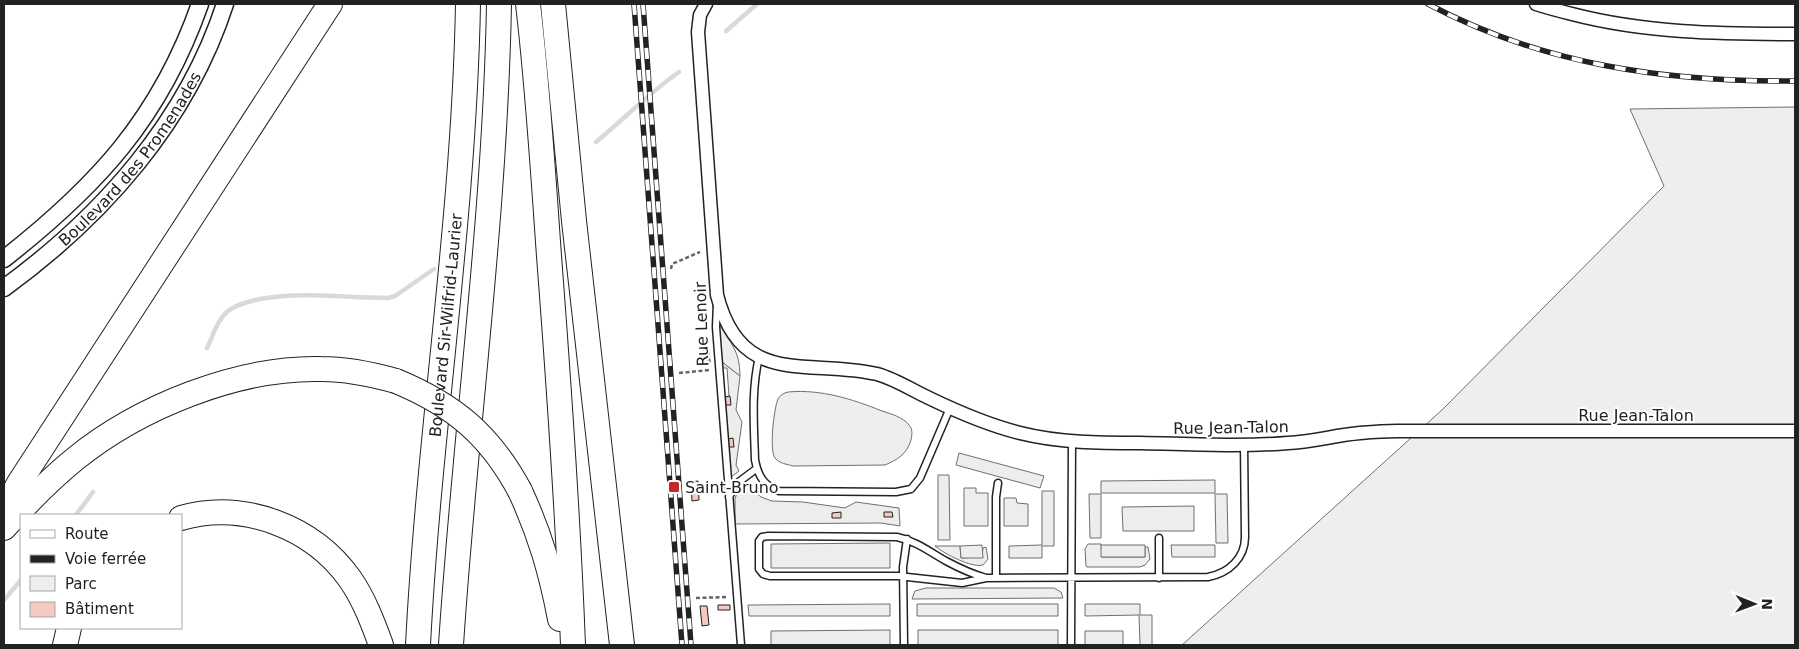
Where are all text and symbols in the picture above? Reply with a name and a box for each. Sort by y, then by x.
street label: Boulevard des Promenades [55,69,205,250]
street label: Boulevard Sir-Wilfrid-Laurier [425,212,466,438]
street label: Rue Lenoir [691,281,712,367]
street label: Rue Jean-Talon [1578,406,1694,425]
street label: Rue Jean-Talon [1173,417,1289,438]
place label: Saint-Bruno [685,478,779,497]
marker: Saint-Bruno [667,480,681,494]
legend [20,514,182,629]
text: Route [65,525,109,543]
text: Voie ferrée [65,550,146,568]
text: Parc [65,575,97,593]
north arrow [1729,579,1779,629]
text: N [1759,598,1775,610]
text: Bâtiment [65,600,134,618]

